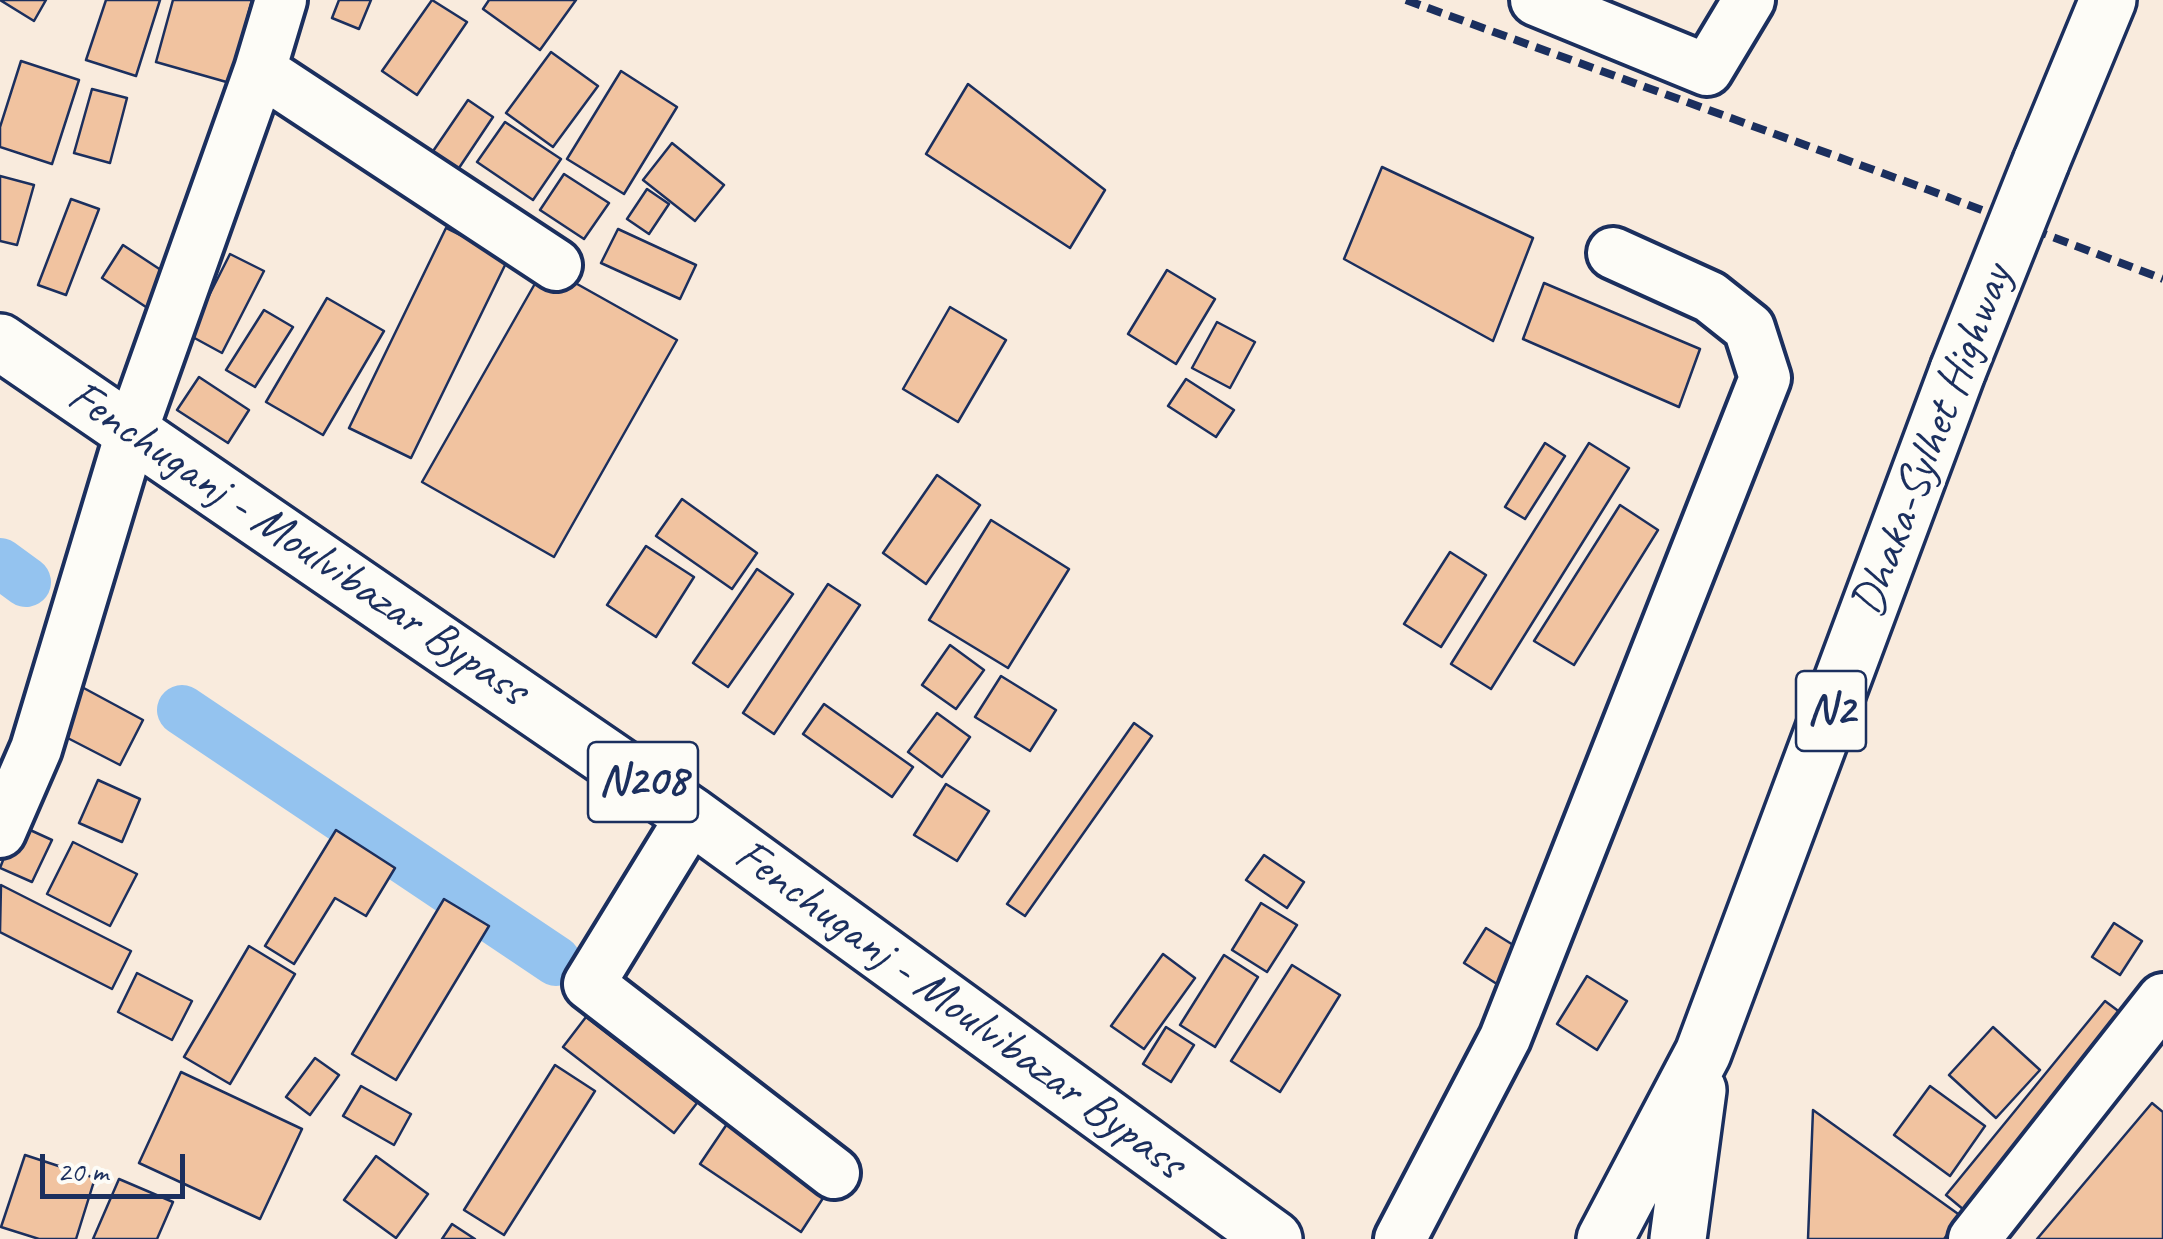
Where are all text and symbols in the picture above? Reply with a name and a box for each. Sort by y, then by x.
street label: Dhaka-Sylhet Highway [1840,257,2026,625]
street label: Fenchuganj - Moulvibazar Bypass [56,369,538,719]
road number: N2 [1796,671,1866,751]
road number: N208 [588,742,698,822]
street label: Fenchuganj - Moulvibazar Bypass [723,827,1195,1193]
scale bar [45,1134,190,1196]
text: 20 m [57,1152,108,1190]

